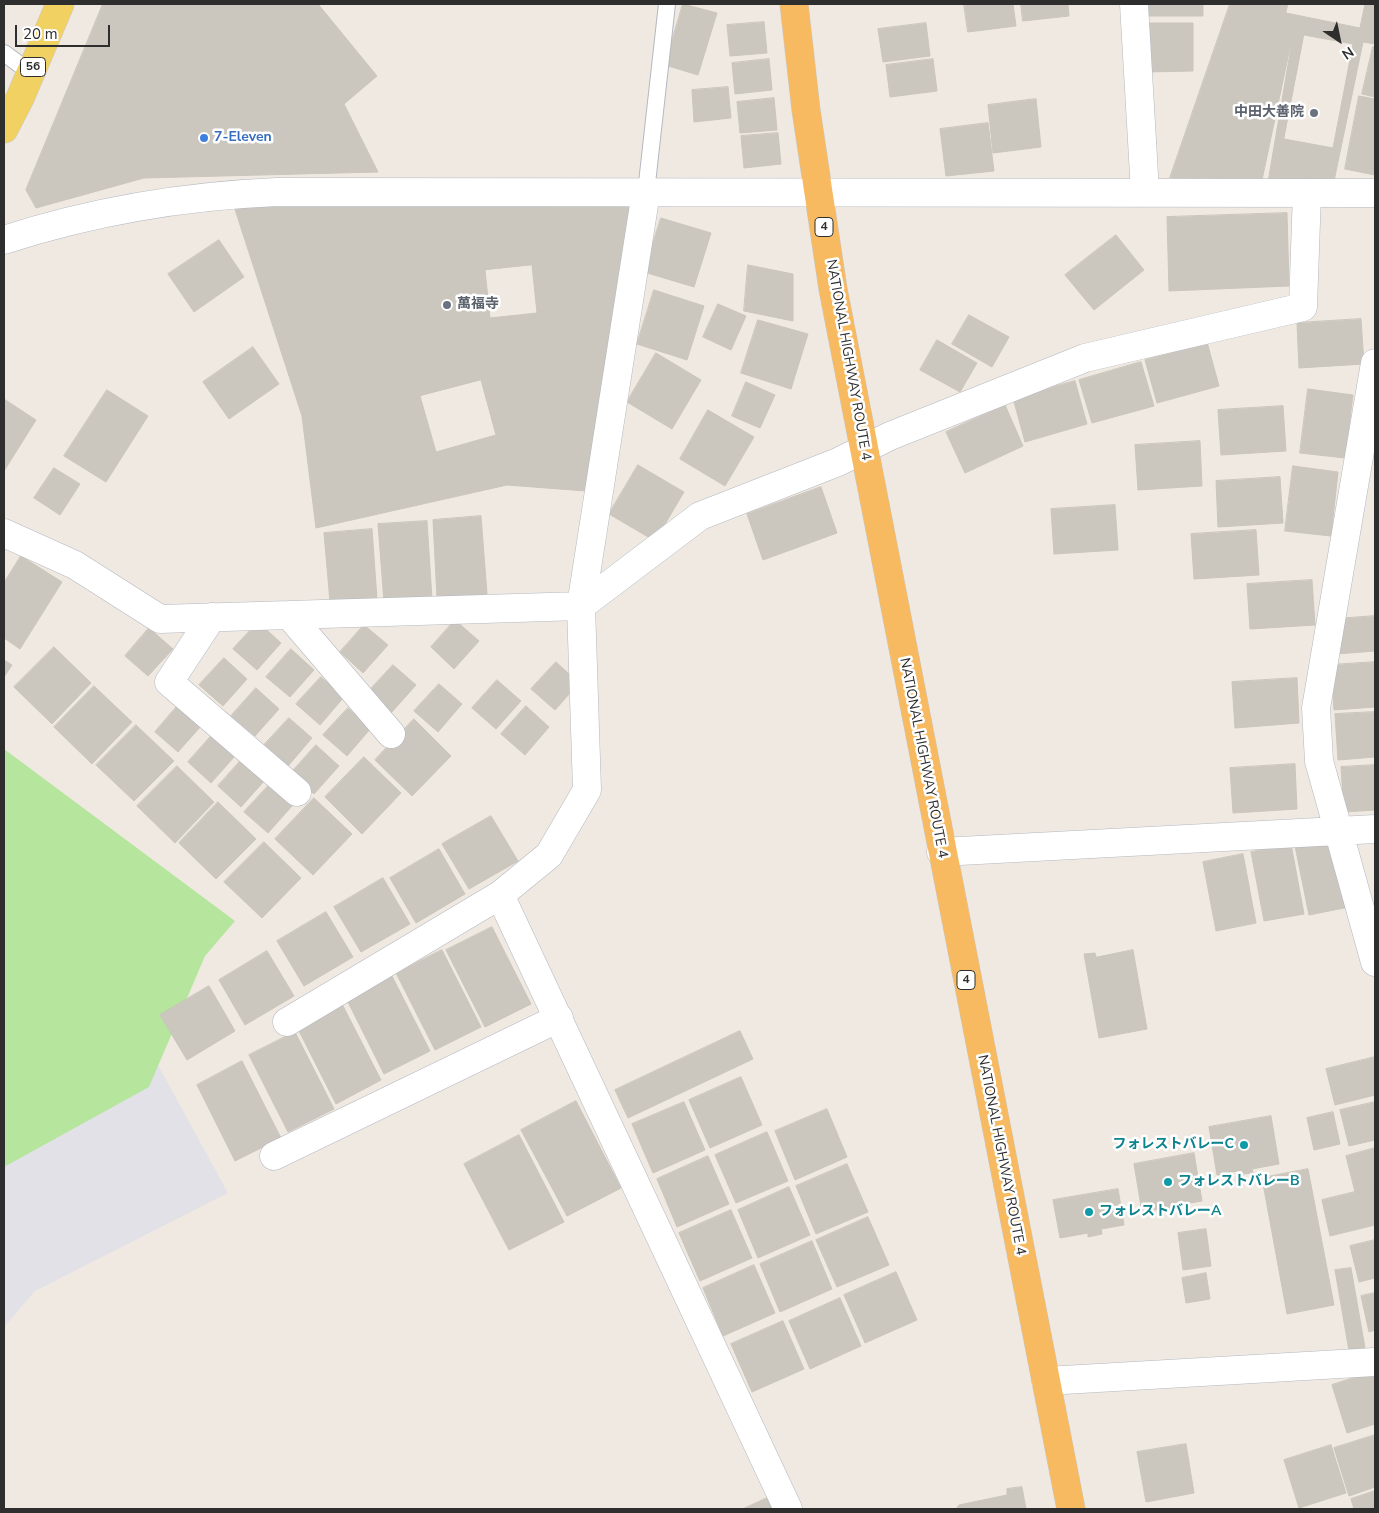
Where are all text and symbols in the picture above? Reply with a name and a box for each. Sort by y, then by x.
scale bar [18,15,112,47]
north arrow [1314,15,1364,65]
text: 20 m [23,24,58,44]
text: N [1338,42,1357,64]
road number: 56 [20,58,46,76]
place label: 中田大善院 [1234,105,1304,121]
marker: 中田大善院 [1308,107,1320,119]
place label: 7-Eleven [214,130,272,146]
marker: 7-Eleven [198,132,210,144]
road number: 4 [815,218,833,236]
street label: NATIONAL HIGHWAY ROUTE 4 [822,258,874,462]
place label: 萬福寺 [457,297,499,313]
marker: 萬福寺 [441,299,453,311]
street label: NATIONAL HIGHWAY ROUTE 4 [895,656,951,860]
road number: 4 [957,970,975,990]
street label: NATIONAL HIGHWAY ROUTE 4 [973,1053,1029,1257]
place label: フォレストバレーC [1112,1137,1234,1153]
marker: フォレストバレーC [1238,1139,1250,1151]
place label: フォレストバレーB [1178,1174,1300,1190]
marker: フォレストバレーB [1162,1176,1174,1188]
place label: フォレストバレーA [1099,1204,1221,1220]
marker: フォレストバレーA [1083,1206,1095,1218]

